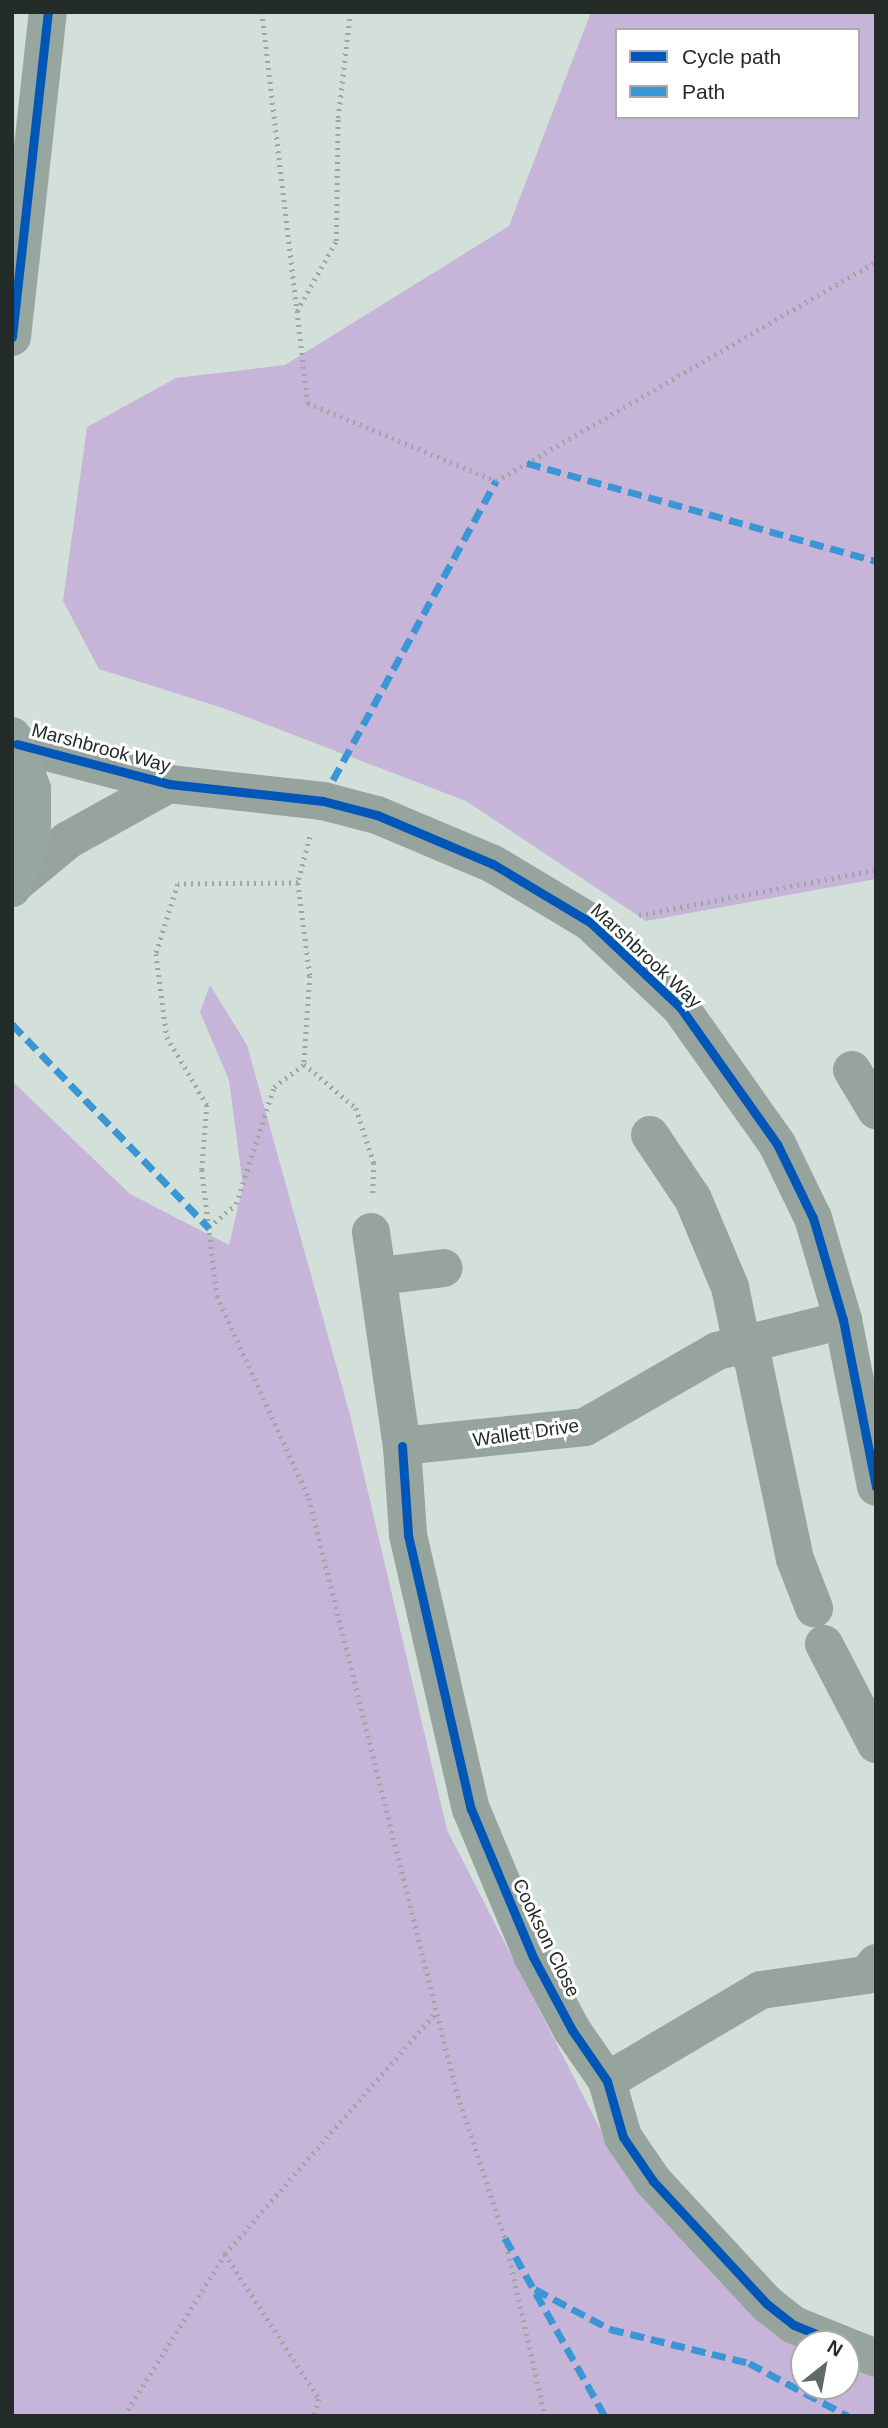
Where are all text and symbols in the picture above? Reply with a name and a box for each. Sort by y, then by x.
legend [615,28,860,119]
text: Cycle path [682,45,781,68]
text: Path [682,80,725,103]
street label: Marshbrook Way [29,718,173,778]
street label: Marshbrook Way [586,899,706,1013]
street label: Wallett Drive [471,1414,581,1452]
street label: Cookson Close [508,1875,584,2001]
north arrow [790,2330,860,2400]
text: N [824,2336,846,2361]

